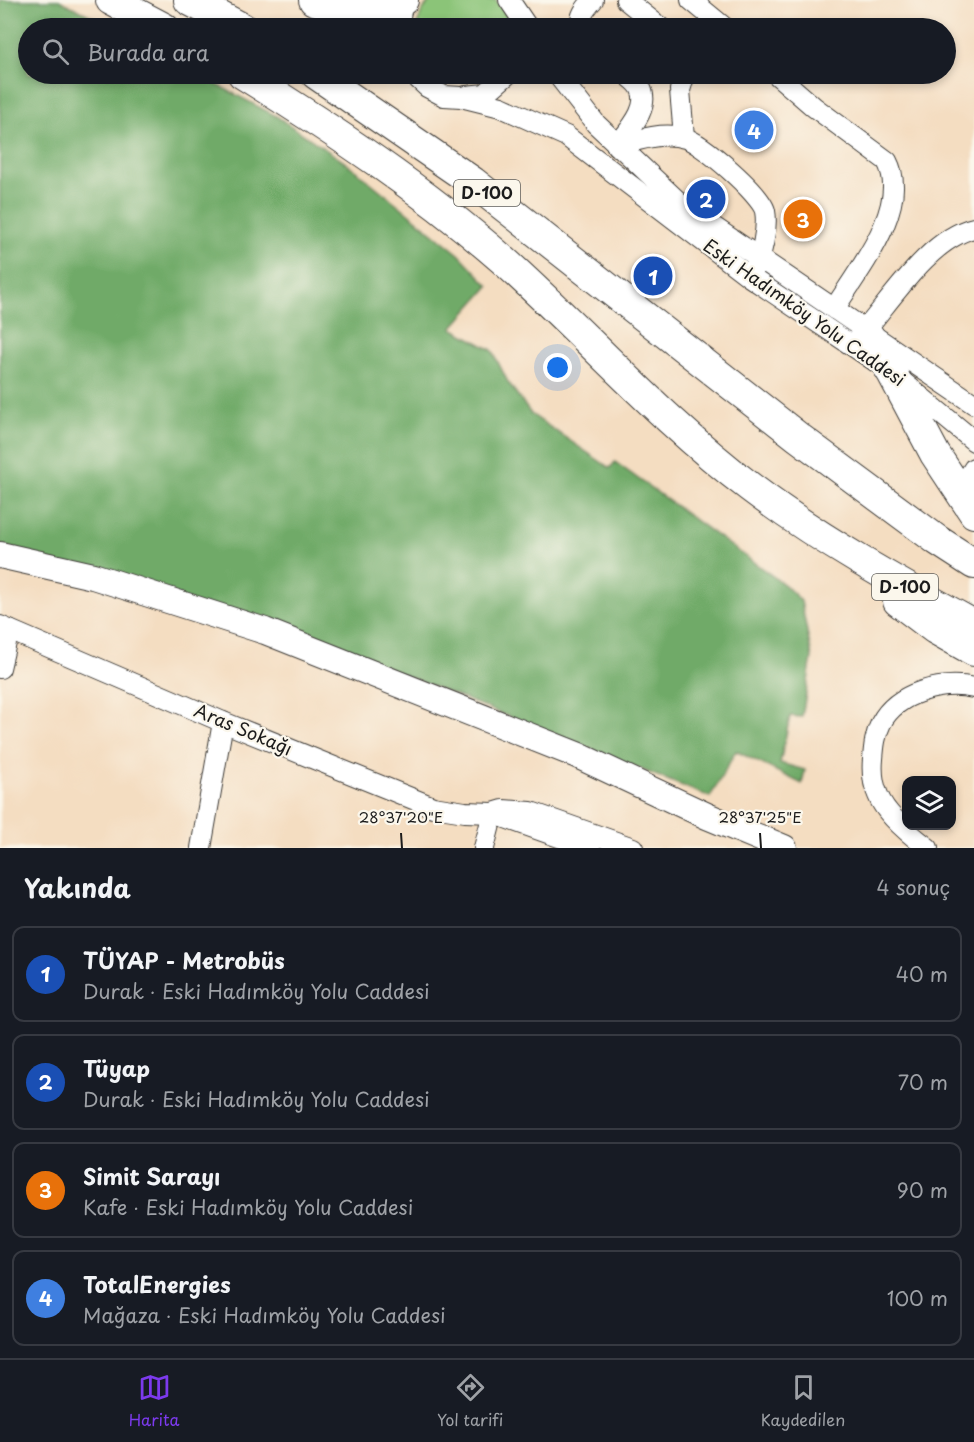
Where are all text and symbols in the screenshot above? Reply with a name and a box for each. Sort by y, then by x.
search box [18,18,956,84]
icon: search [39,35,72,68]
text: Burada ara [87,35,209,68]
pin: 4 [734,108,774,152]
pin: 2 [686,176,726,222]
road number: D-100 [454,180,520,206]
pin: 3 [784,196,822,242]
street label: Eski Hadımköy Yolu Caddesi [698,232,911,392]
pin: 1 [634,254,672,298]
your location [543,353,572,382]
road number: D-100 [872,574,938,600]
street label: Aras Sokağı [190,696,297,761]
map controls [902,776,956,830]
button: layers [902,776,956,830]
text: 28°37'20"E [359,805,443,828]
text: 28°37'25"E [718,805,802,828]
text: Yakında [24,868,131,907]
text: 4 sonuç [877,872,950,902]
text: TÜYAP - Metrobüs [83,943,285,976]
text: 1 [41,959,50,989]
text: 40 m [896,959,948,989]
text: Durak · Eski Hadımköy Yolu Caddesi [83,976,430,1006]
text: Tüyap [83,1051,150,1084]
text: 2 [38,1067,53,1097]
text: 70 m [898,1067,948,1097]
text: Durak · Eski Hadımköy Yolu Caddesi [83,1084,430,1114]
text: Simit Sarayı [83,1159,220,1192]
text: 3 [39,1175,52,1205]
text: 90 m [897,1175,948,1205]
text: Kafe · Eski Hadımköy Yolu Caddesi [83,1192,413,1222]
text: TotalEnergies [83,1267,231,1300]
text: 4 [39,1283,52,1313]
text: 100 m [887,1283,948,1313]
text: Mağaza · Eski Hadımköy Yolu Caddesi [83,1300,446,1330]
tab: Harita [129,1371,180,1431]
tab: Yol tarifi [437,1371,503,1431]
tab: Kaydedilen [761,1371,845,1431]

